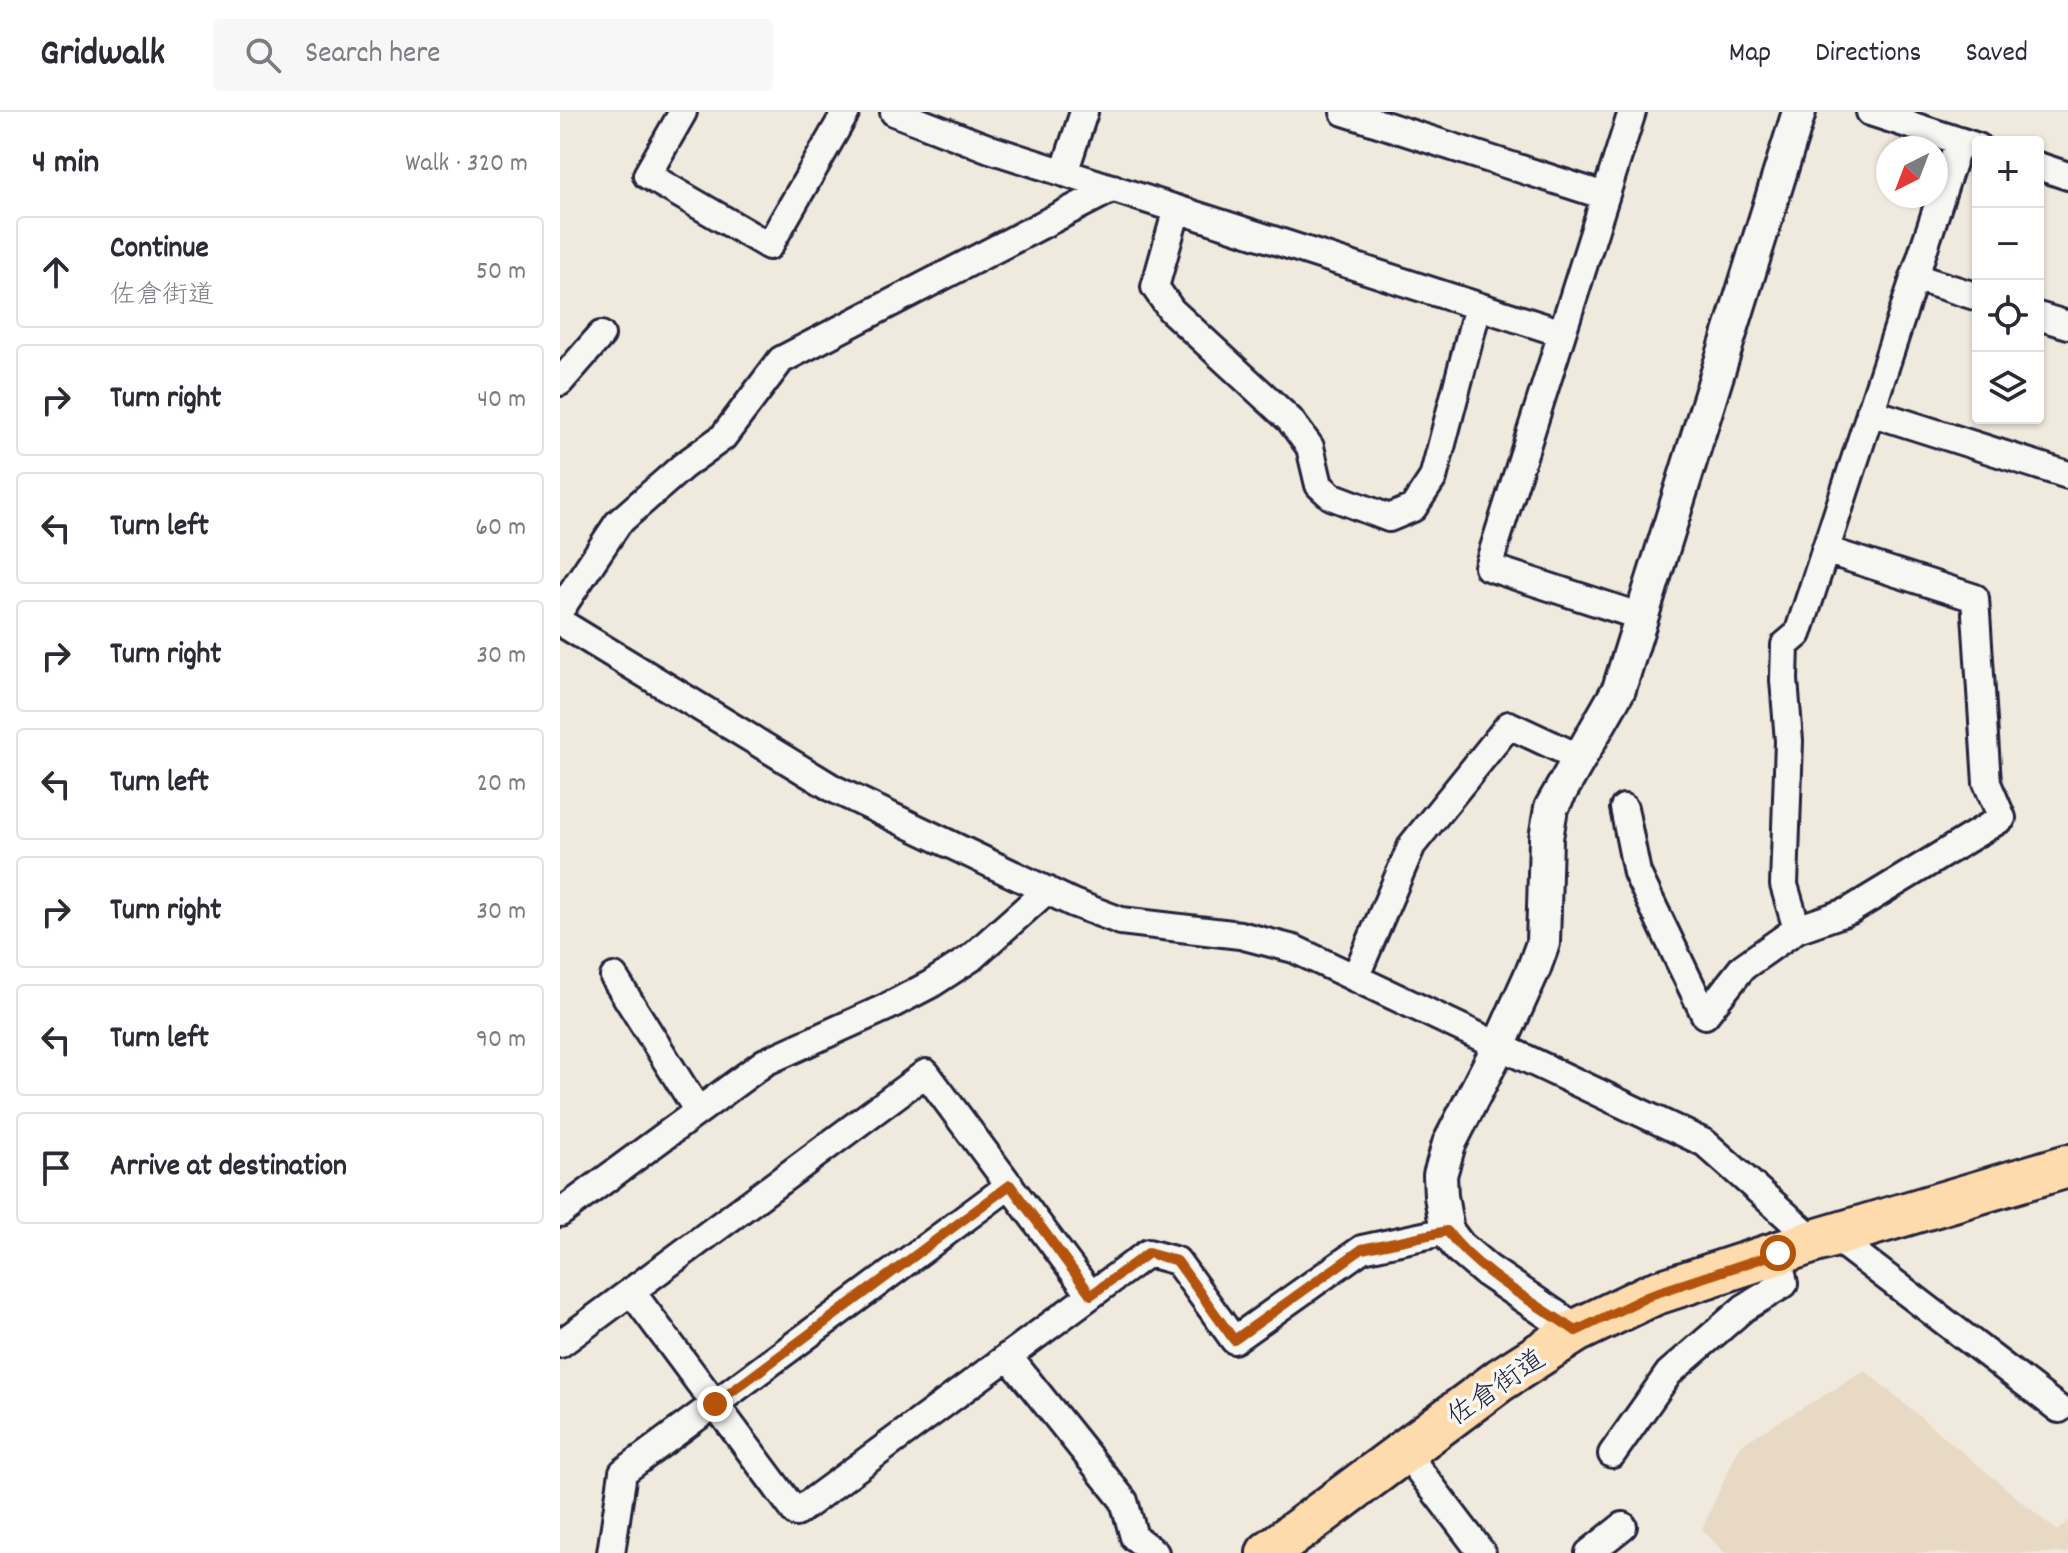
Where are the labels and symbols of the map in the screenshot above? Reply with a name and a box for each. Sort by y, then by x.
north arrow [1876,136,1948,208]
route start [1760,1235,1796,1271]
street label: 佐倉街道 [1441,1342,1555,1439]
route end [697,1386,733,1422]

